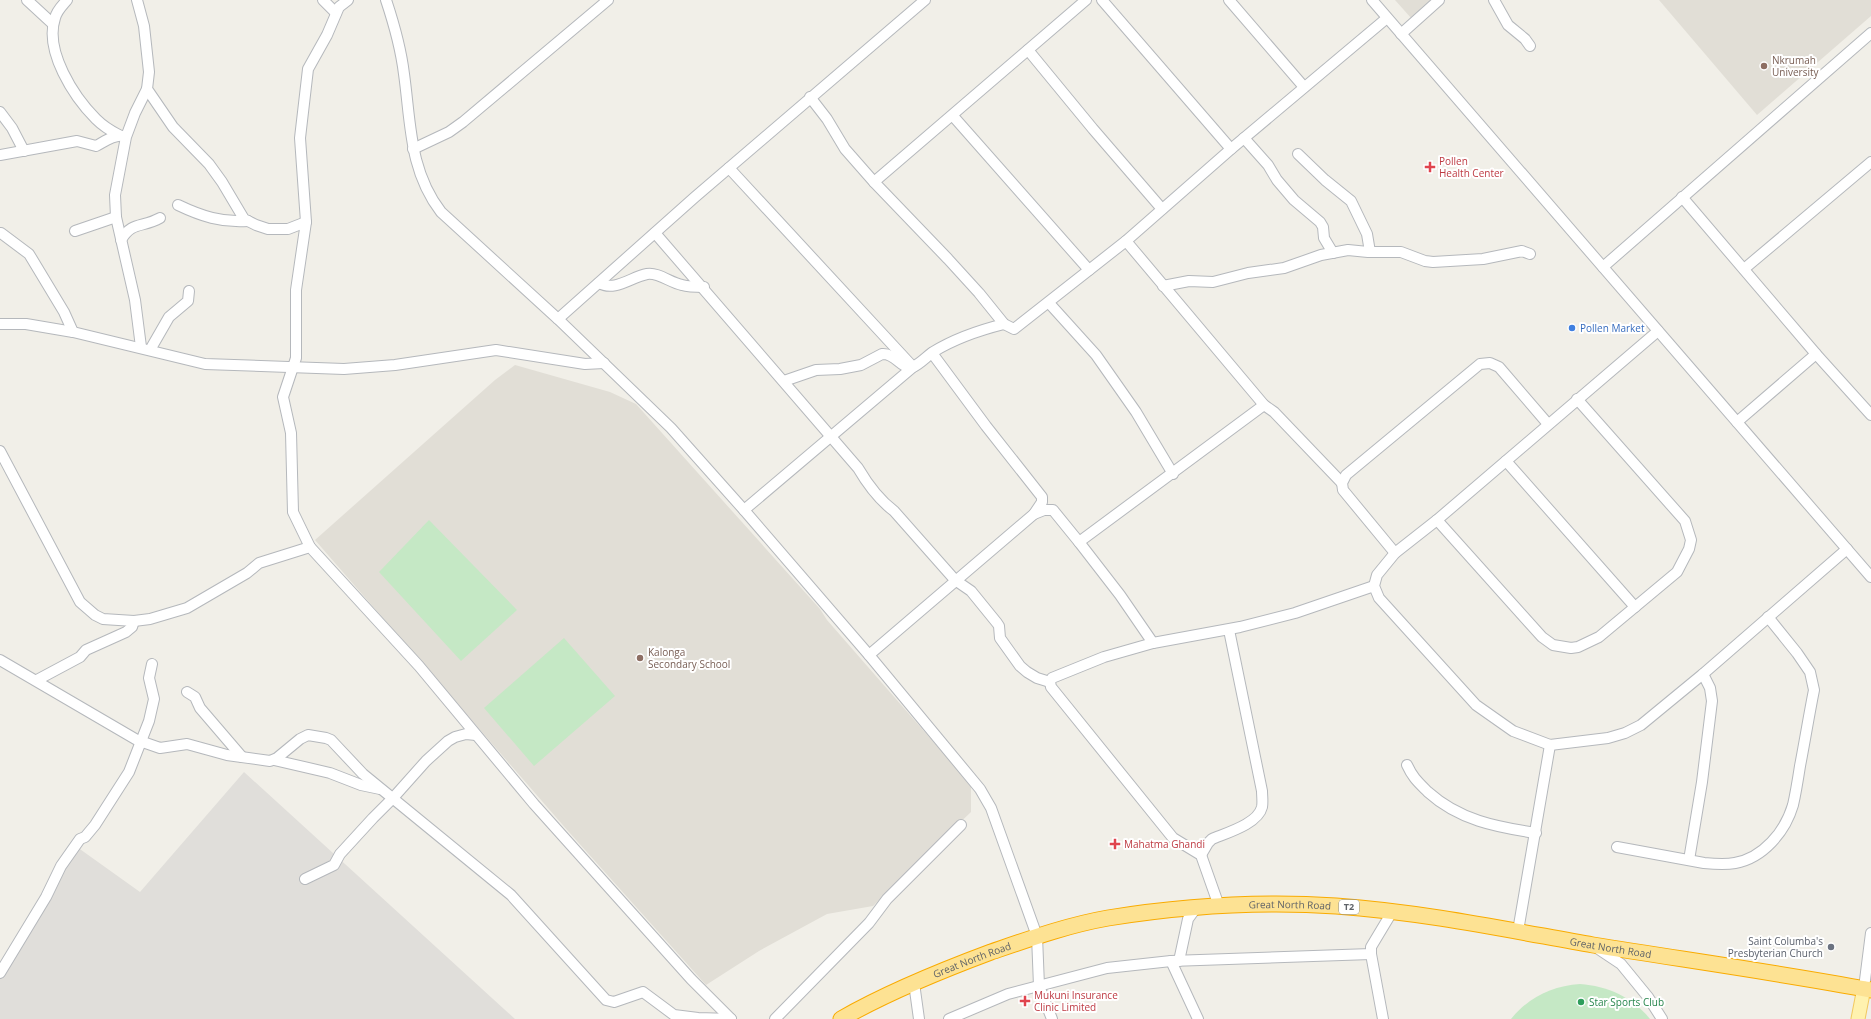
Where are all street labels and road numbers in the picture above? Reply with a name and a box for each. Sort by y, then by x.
street label: Great North Road [1248,897,1332,913]
road number: T2 [1339,900,1359,914]
street label: Great North Road [1569,934,1652,961]
street label: Great North Road [931,939,1013,981]

